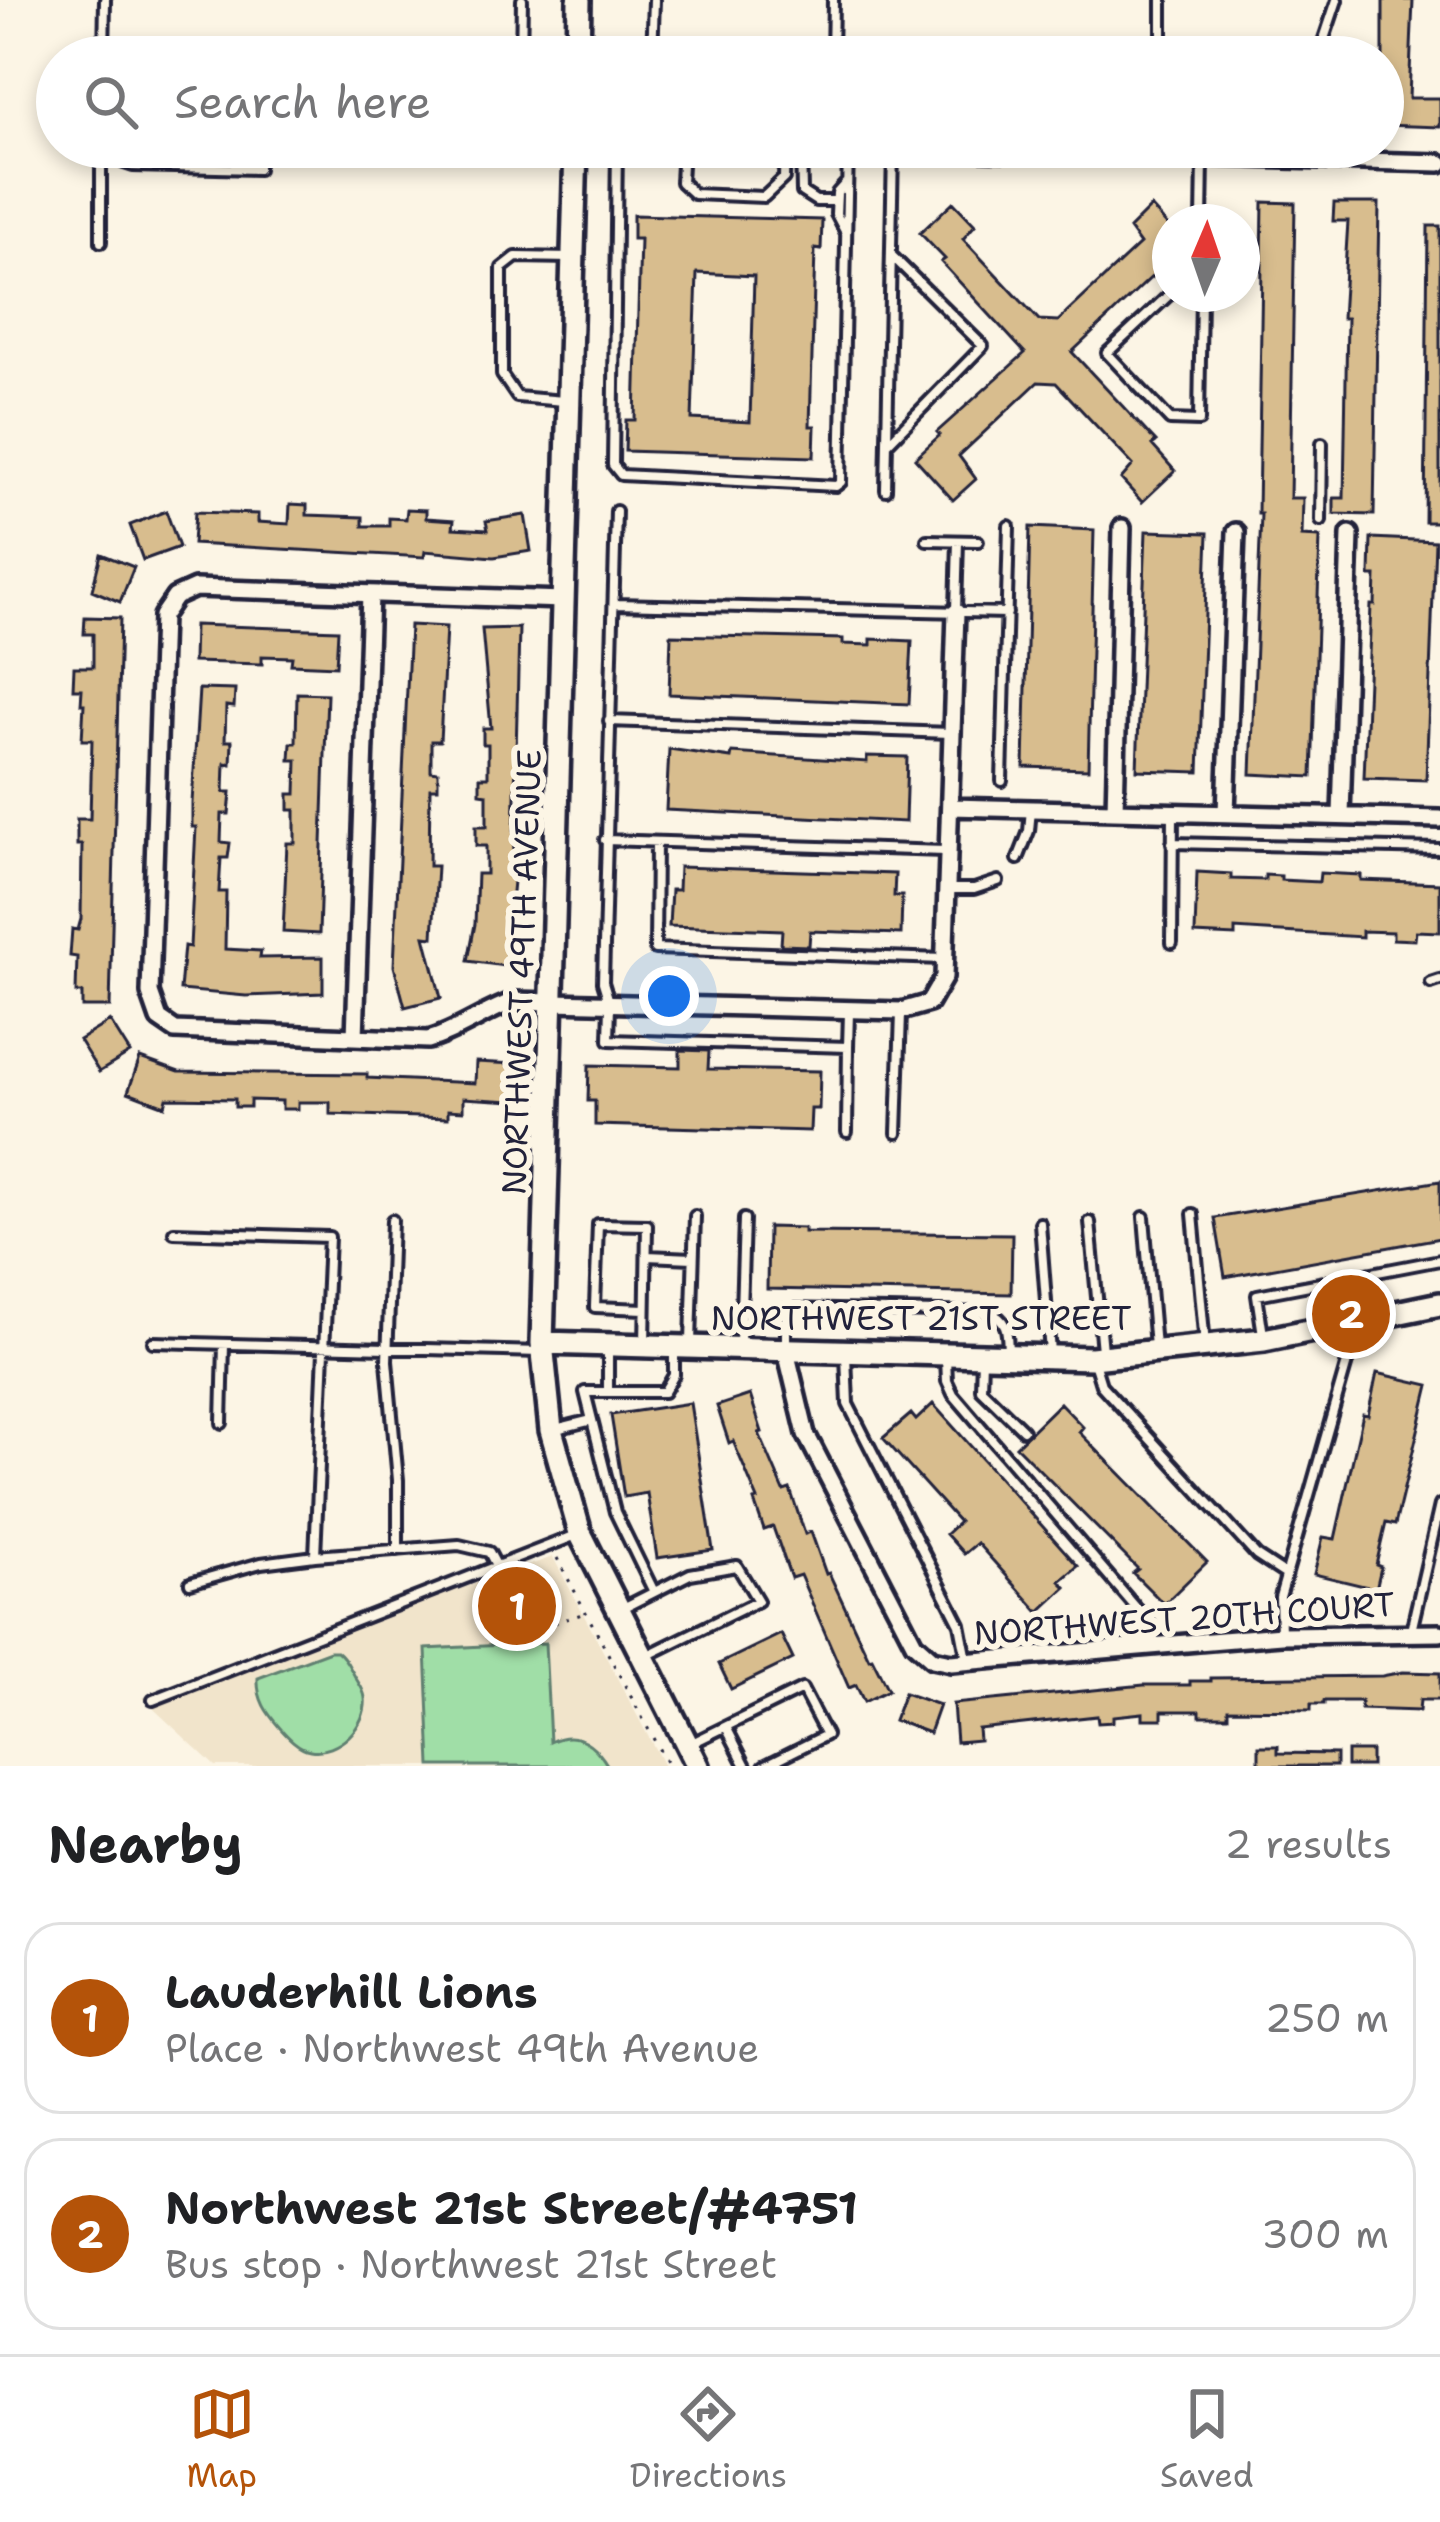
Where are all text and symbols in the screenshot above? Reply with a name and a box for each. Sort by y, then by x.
search box [36,36,1404,168]
icon: search [78,69,144,135]
text: Search here [174,72,431,132]
north arrow [1152,204,1260,312]
street label: NORTHWEST 49TH AVENUE [491,748,552,1196]
your location [639,966,699,1026]
pin: 2 [1312,1269,1390,1359]
street label: NORTHWEST 21ST STREET [710,1296,1132,1341]
pin: 1 [478,1561,556,1651]
street label: NORTHWEST 20TH COURT [972,1581,1396,1656]
text: Nearby [48,1810,243,1878]
text: 2 results [1225,1818,1392,1870]
text: Lauderhill Lions [165,1962,538,2022]
text: 1 [81,1992,99,2044]
text: 250 m [1265,1992,1389,2044]
text: Place · Northwest 49th Avenue [165,2022,759,2074]
text: Northwest 21st Street/#4751 [165,2178,858,2238]
text: 2 [76,2208,104,2260]
text: 300 m [1261,2208,1389,2260]
text: Bus stop · Northwest 21st Street [165,2238,777,2290]
tab: Map [186,2381,257,2498]
tab: Directions [630,2381,787,2498]
tab: Saved [1160,2381,1254,2498]

